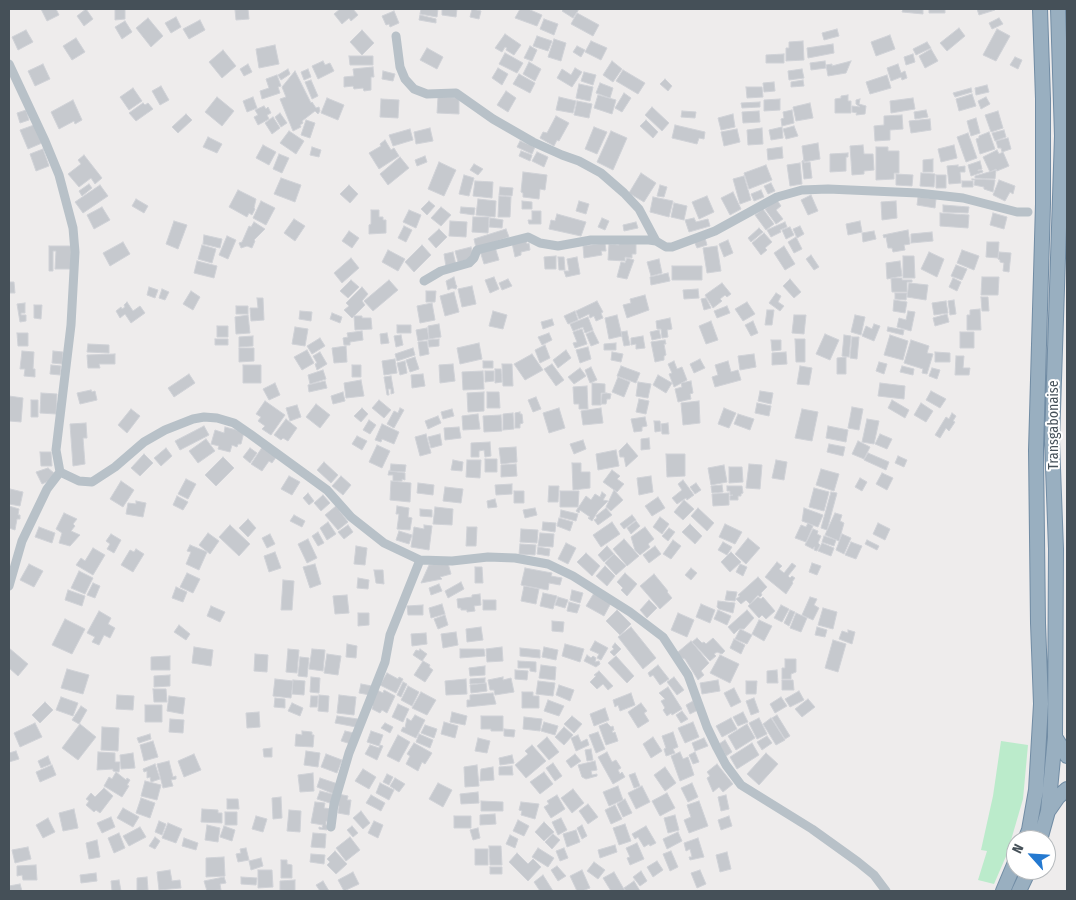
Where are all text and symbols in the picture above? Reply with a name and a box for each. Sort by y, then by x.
street label: Transgabonaise [1046,380,1062,470]
north arrow [1006,830,1056,880]
text: N [1008,841,1027,856]

